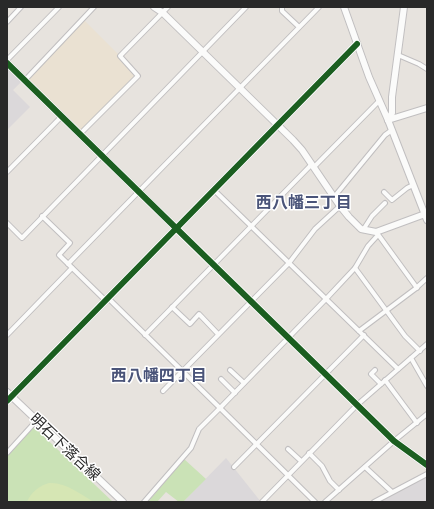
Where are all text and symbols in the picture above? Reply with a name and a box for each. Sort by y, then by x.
district label: 西八幡三丁目 [256,191,352,214]
district label: 西八幡四丁目 [111,364,207,387]
street label: 明石下落合線 [25,408,105,486]

